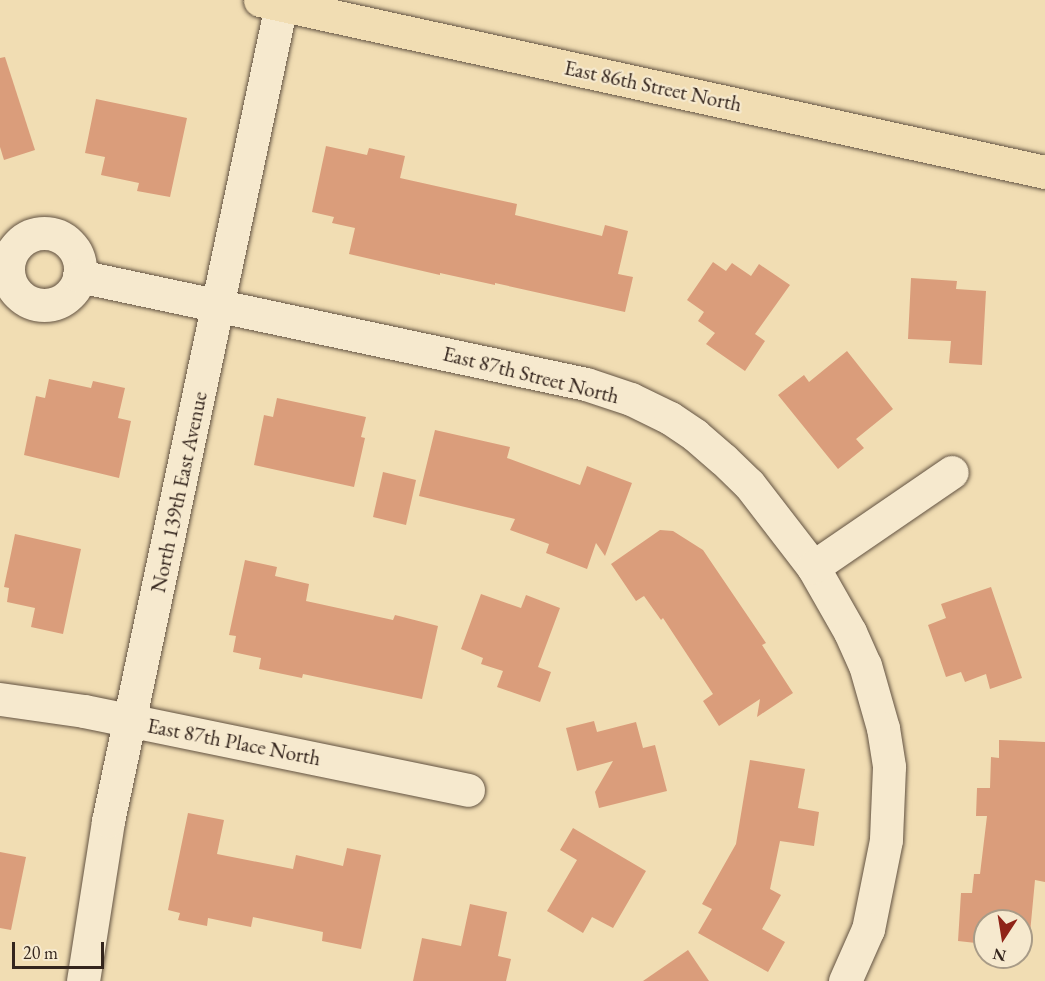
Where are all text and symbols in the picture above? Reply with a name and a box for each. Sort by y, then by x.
street label: East 86th Street North [562,55,744,117]
street label: East 87th Street North [440,341,622,409]
street label: North 139th East Avenue [145,389,213,595]
street label: East 87th Place North [145,713,323,771]
north arrow [973,909,1033,969]
scale bar [15,930,106,968]
text: 20 m [23,941,58,964]
text: N [991,944,1008,967]

